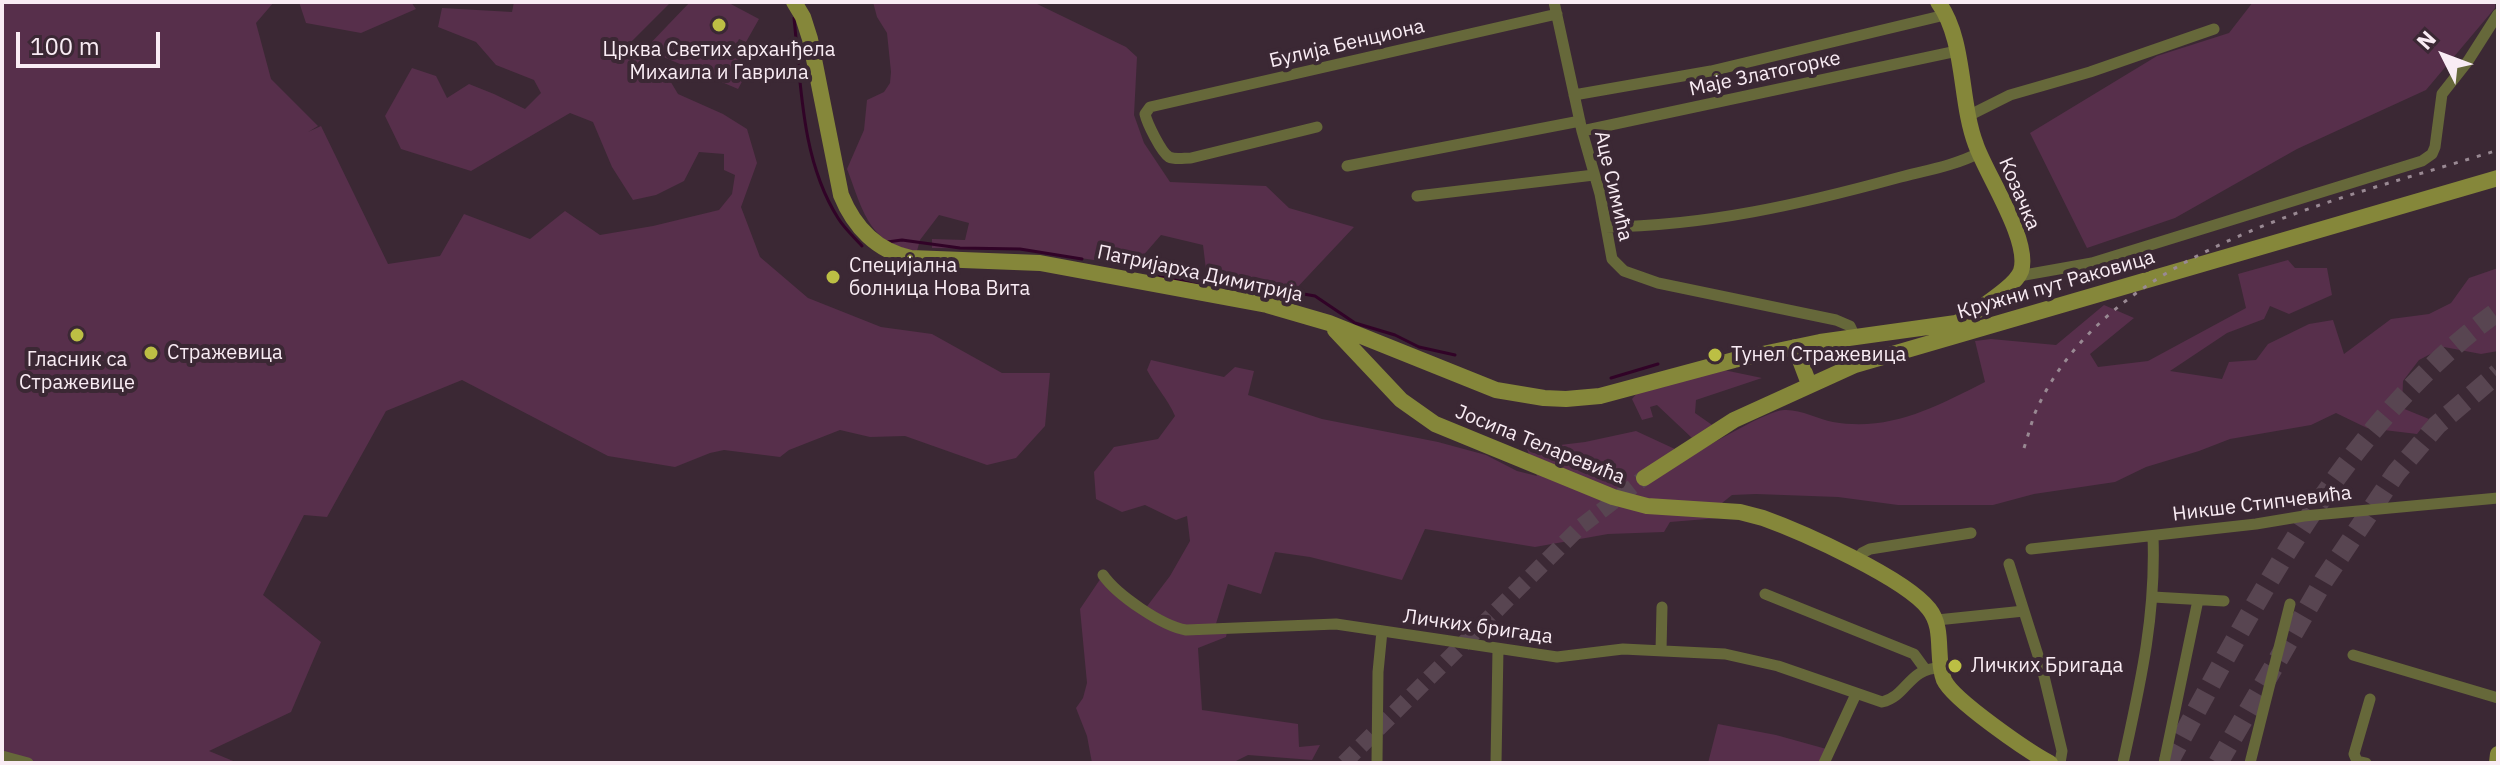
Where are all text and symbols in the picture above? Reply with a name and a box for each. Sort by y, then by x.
street label: Булија Бенциона [1267,14,1427,74]
scale bar [20,16,164,66]
marker: Црква Светих арханђела Михаила и Гаврила [710,16,728,34]
north arrow [2404,16,2484,96]
text: N [2410,24,2442,55]
text: 100 m [30,30,100,62]
place label: Црква Светих арханђела Михаила и Гаврила [603,38,835,85]
street label: Маје Златогорке [1687,46,1843,102]
street label: Аце Симића [1589,129,1637,243]
street label: Козачка [1993,154,2045,234]
street label: Патријарха Димитрија [1095,240,1305,308]
street label: Кружни пут Раковица [1955,245,2157,325]
place label: Специјална болница Нова Вита [849,254,1030,301]
marker: Специјална болница Нова Вита [824,268,842,286]
marker: Гласник са Стражевице [68,326,86,344]
place label: Стражевица [167,341,283,365]
place label: Тунел Стражевица [1731,343,1906,367]
marker: Стражевица [142,344,160,362]
marker: Тунел Стражевица [1706,346,1724,364]
place label: Гласник са Стражевице [19,348,135,395]
street label: Јосипа Теларевића [1452,400,1628,490]
street label: Никше Стипчевића [2171,481,2353,527]
street label: Личких бригада [1402,605,1554,649]
place label: Личких Бригада [1971,654,2123,678]
marker: Личких Бригада [1946,657,1964,675]

